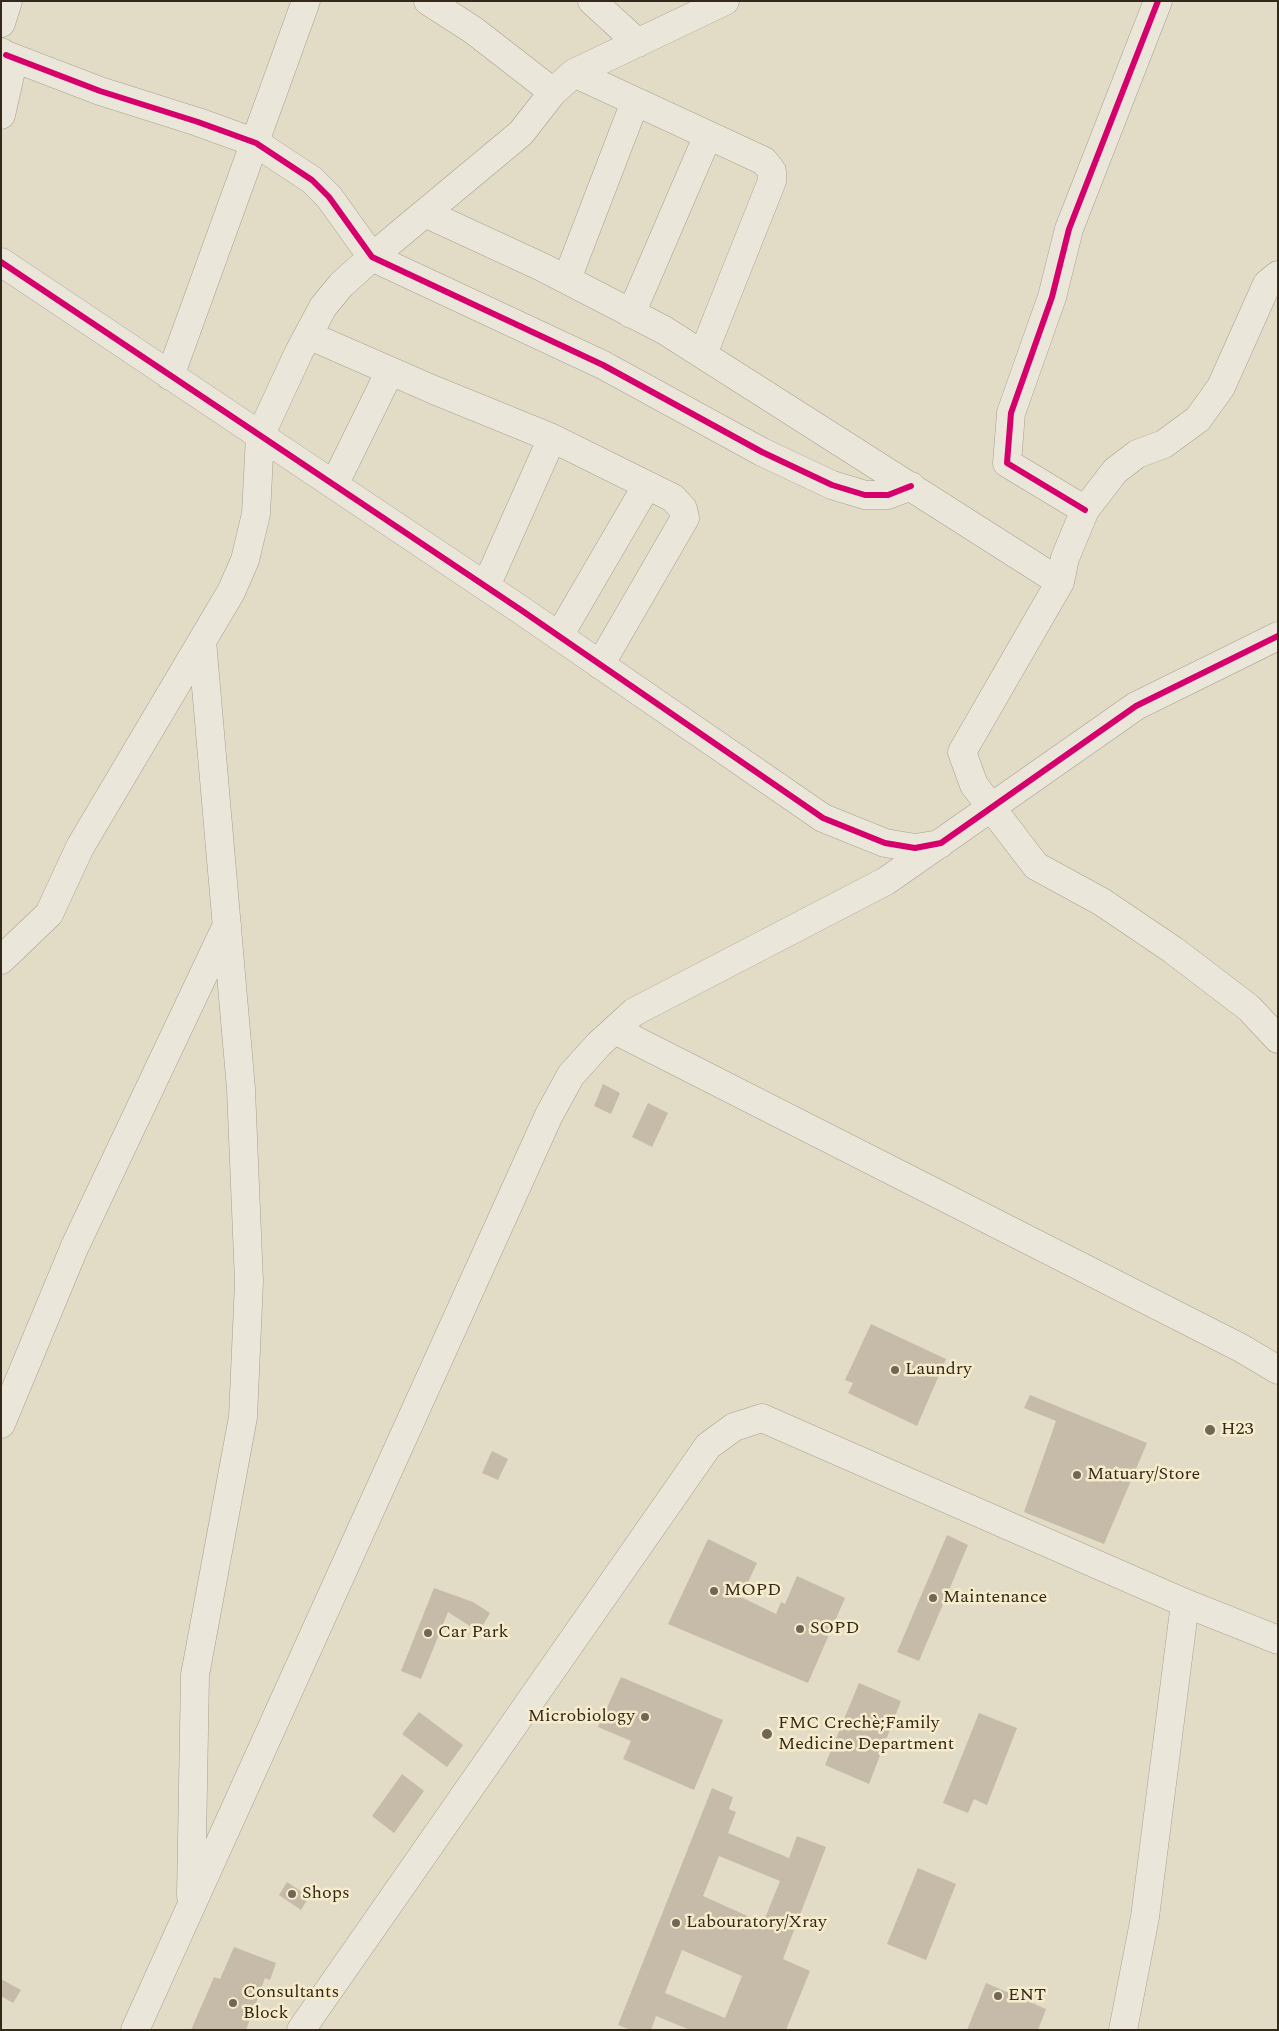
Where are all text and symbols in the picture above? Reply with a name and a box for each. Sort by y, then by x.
place label: Laundry [905,1359,972,1381]
marker: Laundry [889,1364,901,1376]
place label: H23 [1221,1419,1254,1441]
marker: H23 [1203,1423,1217,1437]
place label: Matuary/Store [1087,1464,1200,1486]
marker: Matuary/Store [1071,1469,1083,1481]
place label: MOPD [724,1580,781,1602]
marker: MOPD [708,1585,720,1597]
place label: Maintenance [943,1587,1047,1609]
marker: Maintenance [927,1592,939,1604]
place label: SOPD [810,1618,860,1640]
place label: Car Park [438,1622,509,1644]
marker: SOPD [794,1623,806,1635]
marker: Car Park [422,1627,434,1639]
place label: Microbiology [528,1706,635,1728]
marker: Microbiology [639,1711,651,1723]
place label: FMC Crechè;Family Medicine Department [778,1713,954,1756]
marker: FMC Crechè;Family Medicine Department [760,1727,774,1741]
place label: Shops [302,1883,350,1905]
marker: Shops [286,1888,298,1900]
place label: Labouratory/Xray [686,1912,827,1934]
marker: Labouratory/Xray [670,1917,682,1929]
place label: Consultants Block [243,1982,339,2025]
place label: ENT [1008,1985,1046,2007]
marker: ENT [992,1990,1004,2002]
marker: Consultants Block [227,1997,239,2009]

